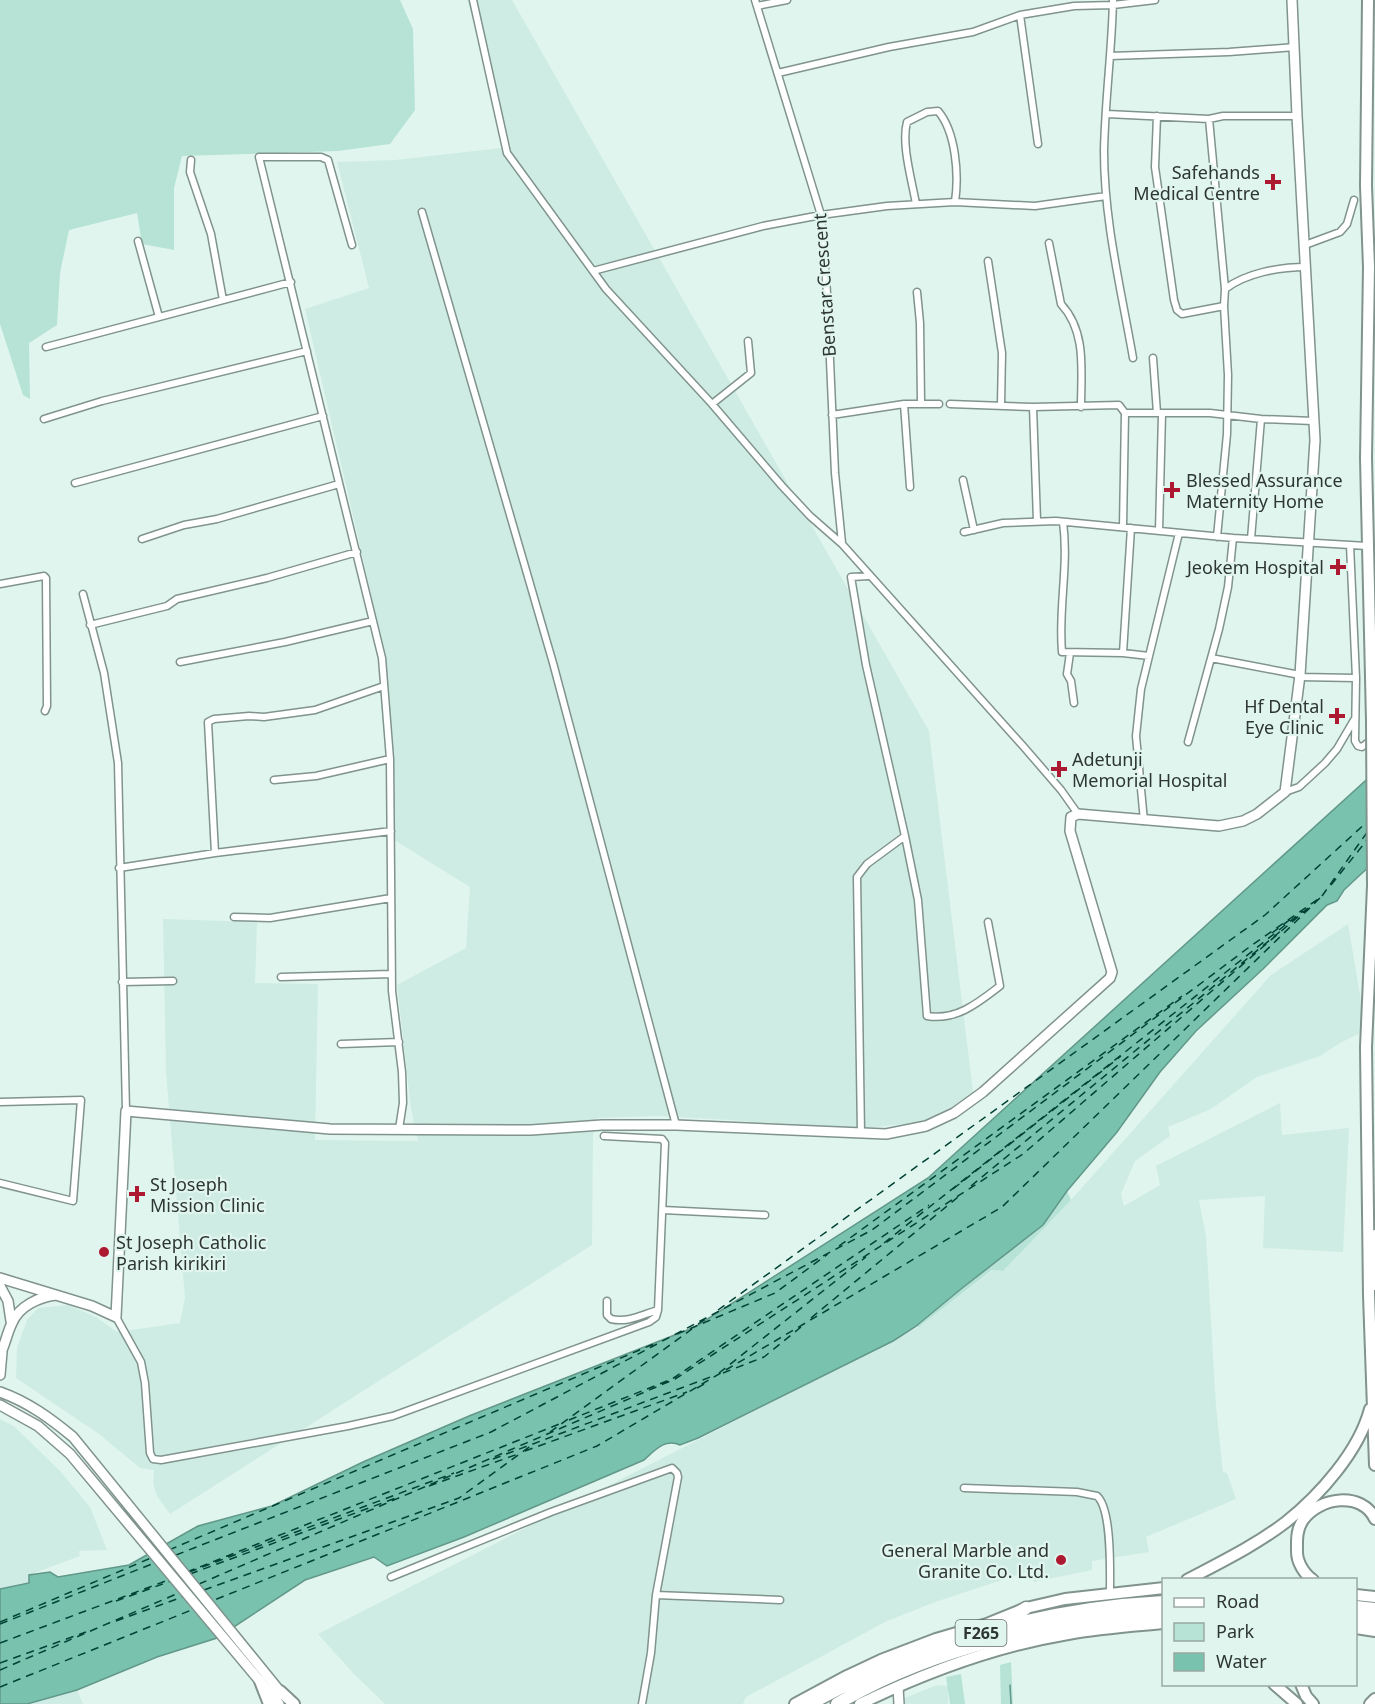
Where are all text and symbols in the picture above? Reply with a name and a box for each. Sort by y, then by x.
place label: Safehands Medical Centre [1133,160,1260,205]
marker: Safehands Medical Centre [1264,173,1282,191]
street label: Benstar Crescent [807,212,841,358]
place label: Blessed Assurance Maternity Home [1186,468,1343,513]
marker: Blessed Assurance Maternity Home [1163,481,1181,499]
place label: Jeokem Hospital [1185,555,1324,579]
marker: Jeokem Hospital [1329,558,1347,576]
place label: Hf Dental Eye Clinic [1244,694,1324,739]
marker: Hf Dental Eye Clinic [1328,707,1346,725]
place label: Adetunji Memorial Hospital [1072,747,1228,792]
marker: Adetunji Memorial Hospital [1050,760,1068,778]
place label: St Joseph Mission Clinic [150,1172,265,1217]
marker: St Joseph Mission Clinic [128,1185,146,1203]
place label: St Joseph Catholic Parish kirikiri [116,1230,267,1275]
marker: St Joseph Catholic Parish kirikiri [97,1245,111,1259]
place label: General Marble and Granite Co. Ltd. [881,1538,1049,1583]
marker: General Marble and Granite Co. Ltd. [1054,1553,1068,1567]
legend [1162,1578,1357,1686]
text: Road [1216,1589,1259,1613]
text: Park [1216,1619,1254,1643]
road number: F265 [956,1620,1006,1646]
text: Water [1216,1649,1267,1673]

